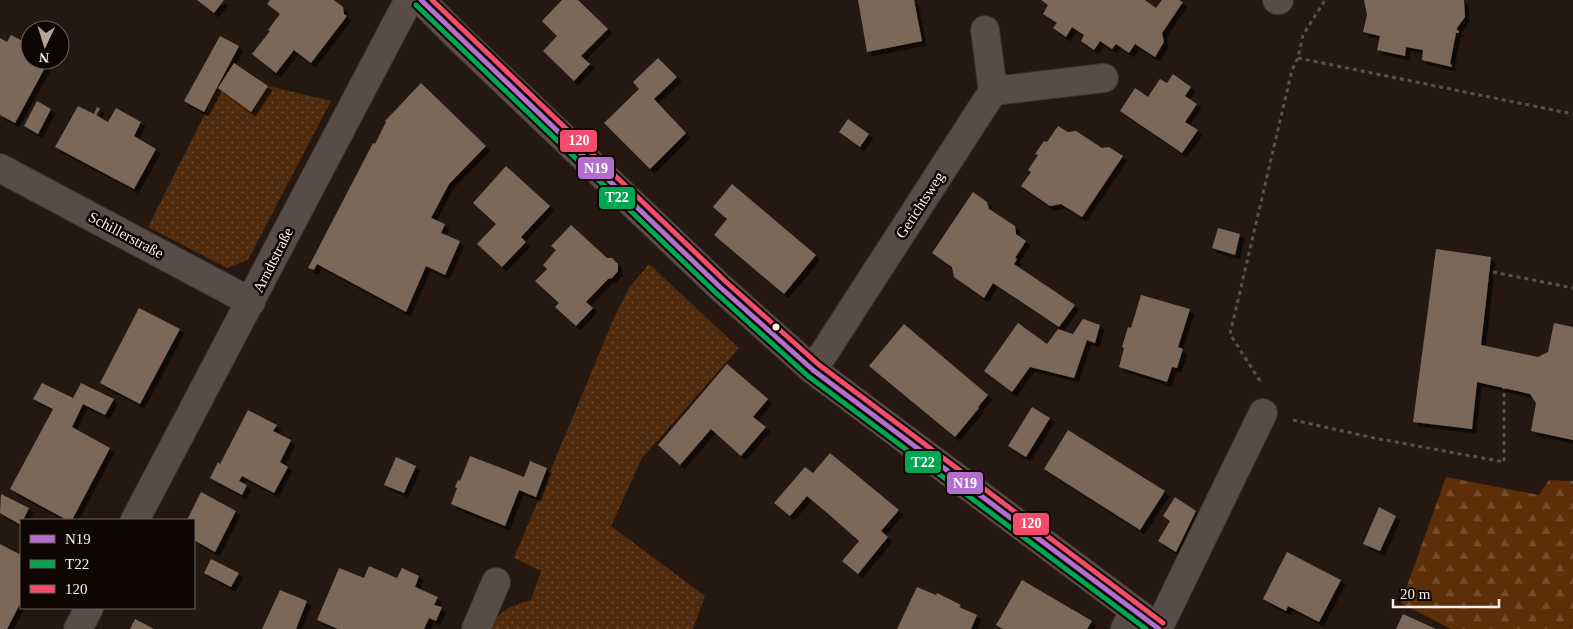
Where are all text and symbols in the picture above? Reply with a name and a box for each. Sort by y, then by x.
north arrow [20,20,70,70]
text: N [39,50,50,65]
line badge: 120 [559,129,598,153]
text: 120 [569,133,590,148]
line badge: N19 [577,156,615,180]
text: N19 [584,161,608,176]
street label: Gerichtsweg [893,168,948,241]
line badge: T22 [598,186,636,210]
text: T22 [605,190,629,205]
street label: Schillerstraße [86,209,166,262]
street label: Arndtstraße [250,225,296,295]
unlabelled marker [771,322,781,332]
line badge: T22 [904,450,942,474]
text: T22 [911,455,935,470]
line badge: N19 [946,471,984,495]
text: N19 [953,476,977,491]
line badge: 120 [1012,512,1050,536]
text: 120 [1021,516,1042,531]
legend [20,519,195,609]
text: N19 [65,531,91,547]
text: T22 [65,556,89,572]
scale bar [1393,576,1499,608]
text: 120 [65,581,88,597]
text: 20 m [1400,586,1431,602]

